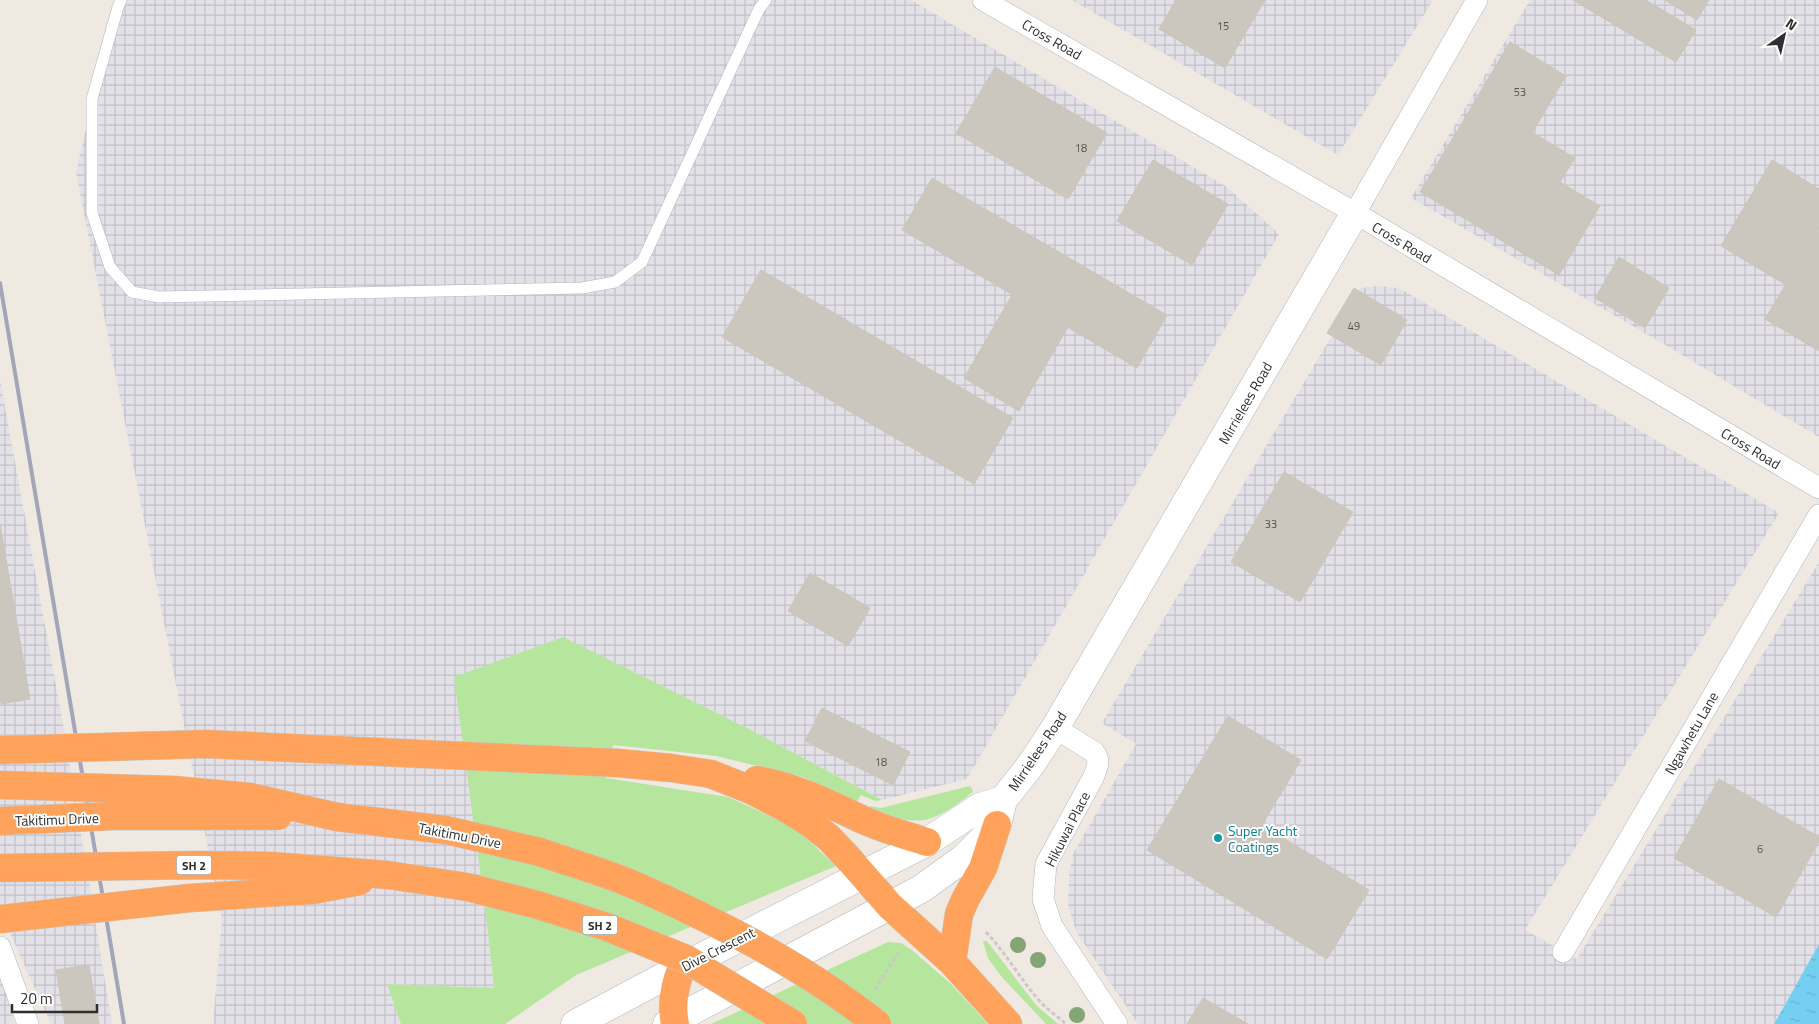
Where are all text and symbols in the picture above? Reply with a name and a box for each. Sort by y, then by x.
north arrow [1759,10,1809,60]
text: N [1782,12,1801,35]
street label: Cross Road [1018,13,1086,65]
house number: 15 [1217,18,1229,34]
house number: 53 [1514,84,1526,100]
house number: 18 [1075,140,1087,156]
street label: Cross Road [1368,216,1436,268]
house number: 49 [1348,318,1360,334]
street label: Mirrielees Road [1213,358,1277,448]
street label: Cross Road [1717,422,1785,474]
house number: 33 [1265,516,1277,532]
street label: Ngawhetu Lane [1659,688,1723,778]
street label: Mirrielees Road [1003,707,1071,795]
house number: 18 [875,754,887,770]
street label: Hikuwai Place [1039,788,1095,870]
street label: Takitimu Drive [15,807,99,831]
street label: Takitimu Drive [417,817,503,853]
place label: Super Yacht Coatings [1228,820,1298,857]
marker: Super Yacht Coatings [1212,832,1224,844]
house number: 6 [1757,841,1763,857]
road number: SH 2 [176,856,212,874]
road number: SH 2 [582,916,618,934]
street label: Dive Crescent [678,921,759,977]
scale bar [12,982,98,1014]
text: 20 m [20,987,53,1010]

